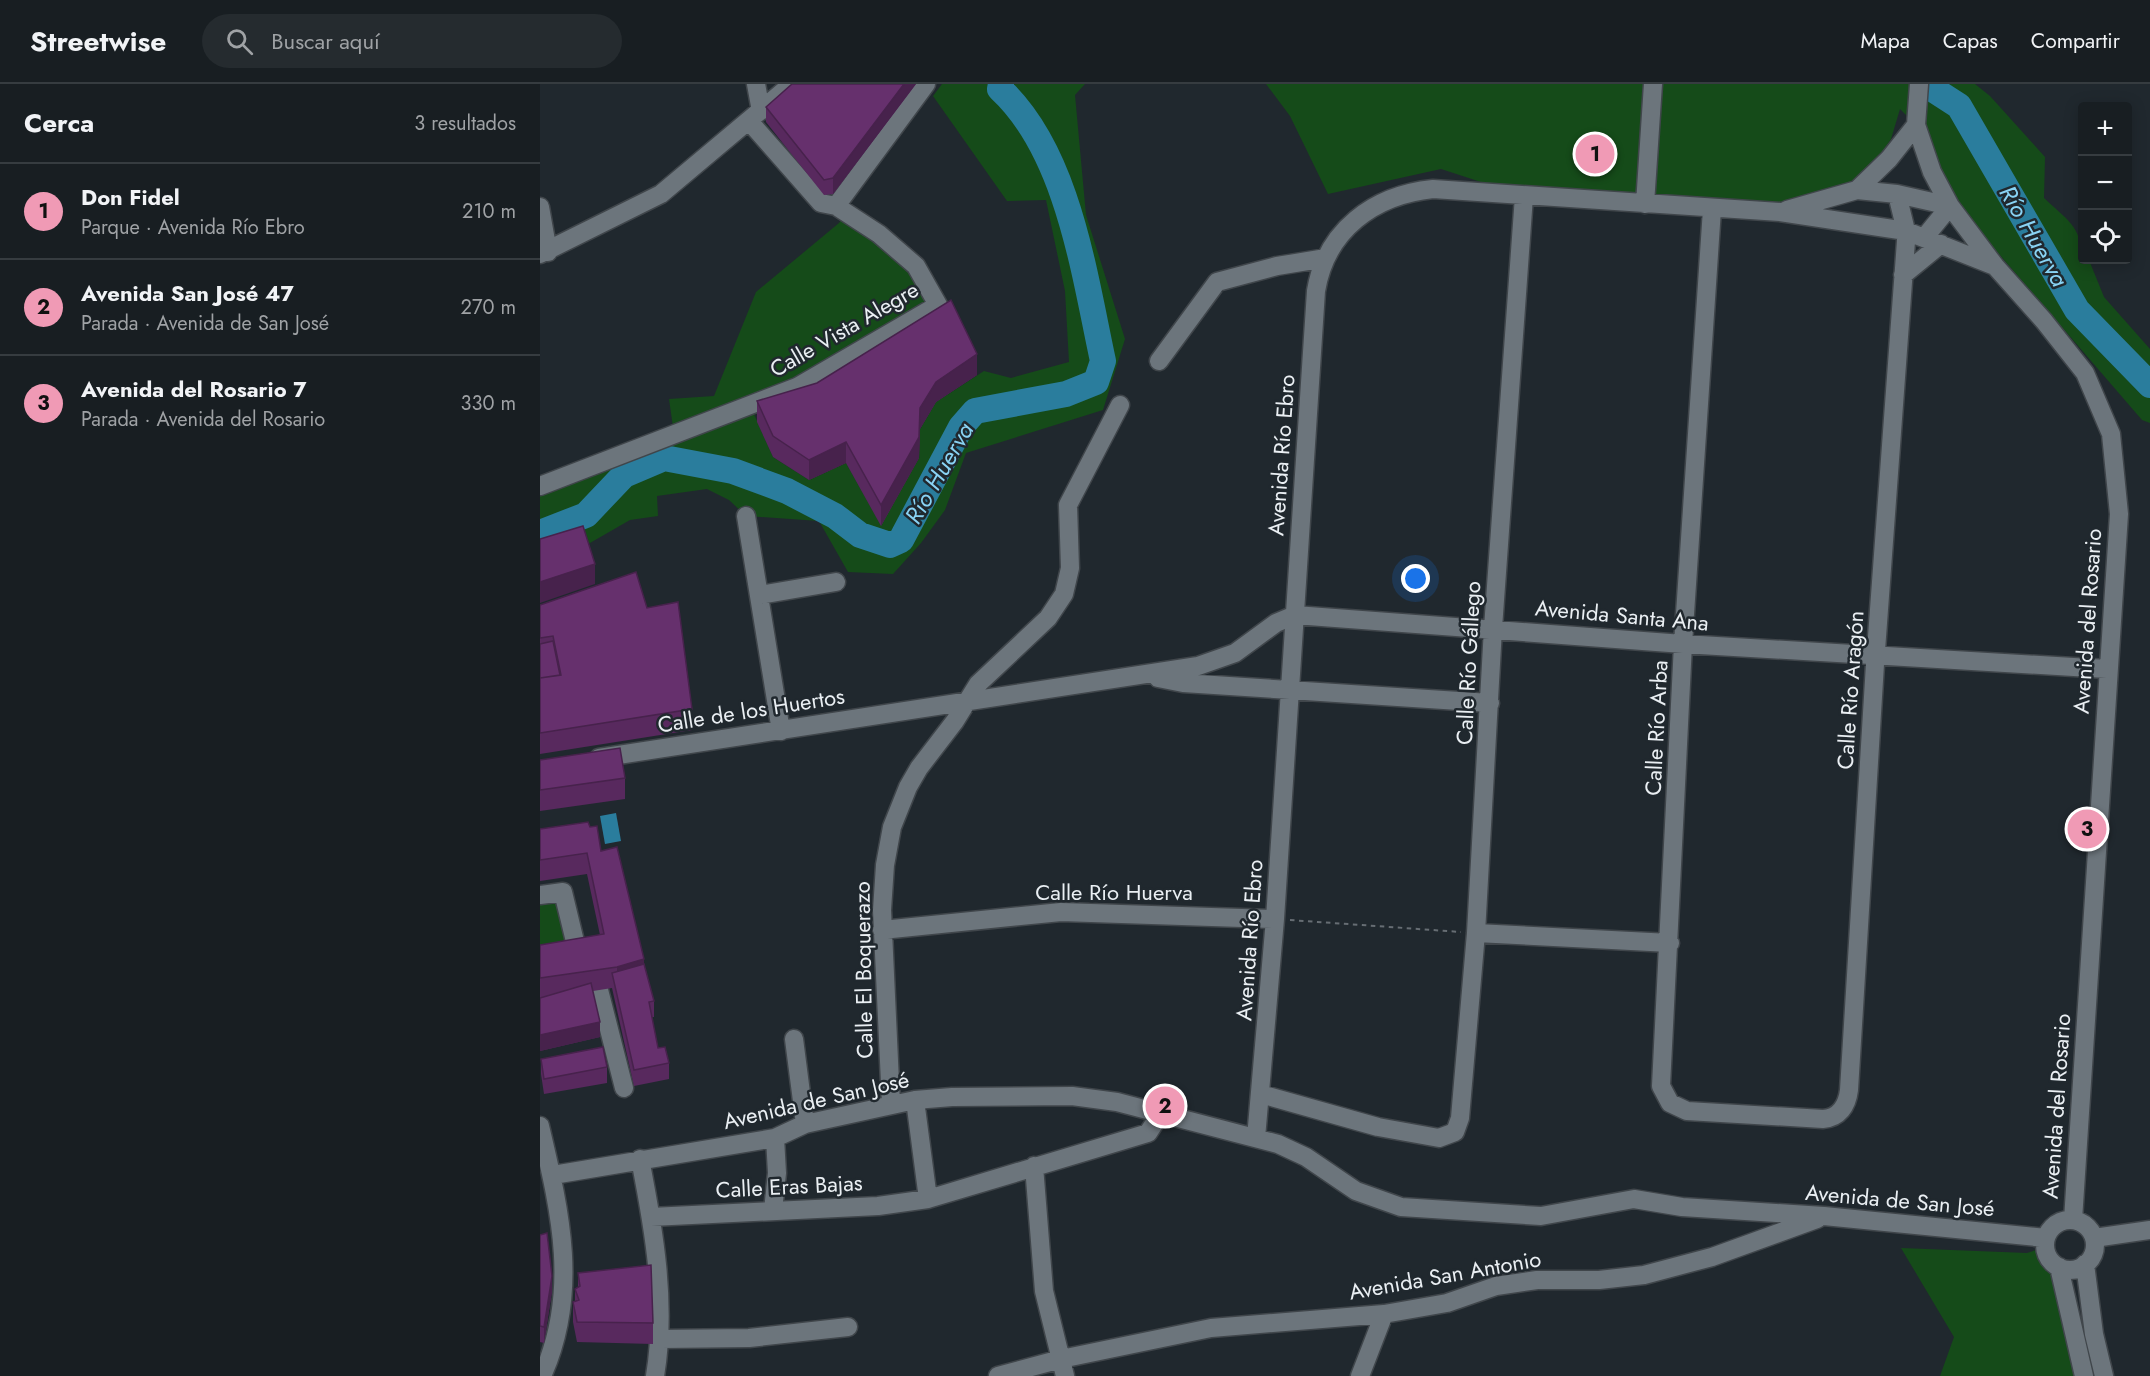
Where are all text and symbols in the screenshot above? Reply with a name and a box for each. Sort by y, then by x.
search box [202,14,622,68]
text: Streetwise [30,21,166,62]
icon: search [223,25,256,58]
text: Buscar aquí [271,25,380,57]
text: Mapa [1861,26,1910,56]
text: Capas [1943,26,1998,56]
text: Compartir [2031,26,2120,56]
map controls [2078,102,2132,264]
button: + [2078,102,2132,156]
text: Cerca [24,104,94,142]
text: 3 resultados [414,109,516,138]
pin: 1 [1576,132,1614,176]
button: − [2078,156,2132,210]
water label: Río Huerva [1991,179,2077,293]
text: Don Fidel [81,181,180,213]
text: 1 [38,197,49,226]
text: 210 m [462,197,516,226]
button: locate [2078,210,2132,264]
text: Parque · Avenida Río Ebro [81,213,305,242]
street label: Calle Vista Alegre [764,273,924,385]
text: Avenida San José 47 [81,277,294,309]
text: 2 [37,293,50,322]
text: 270 m [461,293,516,322]
text: Parada · Avenida de San José [81,309,329,338]
text: Avenida del Rosario 7 [81,373,306,405]
street label: Avenida Río Ebro [1259,373,1303,537]
text: 3 [37,389,50,418]
text: 330 m [461,389,516,418]
text: Parada · Avenida del Rosario [81,405,325,434]
water label: Río Huerva [896,416,982,530]
street label: Avenida del Rosario [2065,527,2109,715]
your location [1401,564,1430,593]
street label: Calle Río Gállego [1448,580,1488,746]
street label: Avenida Santa Ana [1534,591,1710,639]
street label: Calle Río Aragón [1828,610,1872,770]
street label: Calle Río Arba [1636,659,1676,797]
street label: Calle de los Huertos [655,679,847,741]
pin: 3 [2068,806,2106,852]
street label: Avenida Río Ebro [1227,858,1271,1022]
street label: Calle Río Huerva [1035,876,1193,908]
street label: Calle El Boquerazo [845,881,881,1059]
street label: Avenida del Rosario [2034,1012,2078,1200]
street label: Avenida de San José [720,1063,912,1137]
pin: 2 [1146,1084,1184,1128]
street label: Calle Eras Bajas [715,1166,863,1206]
street label: Avenida de San José [1804,1176,1996,1224]
street label: Avenida San Antonio [1346,1242,1544,1308]

